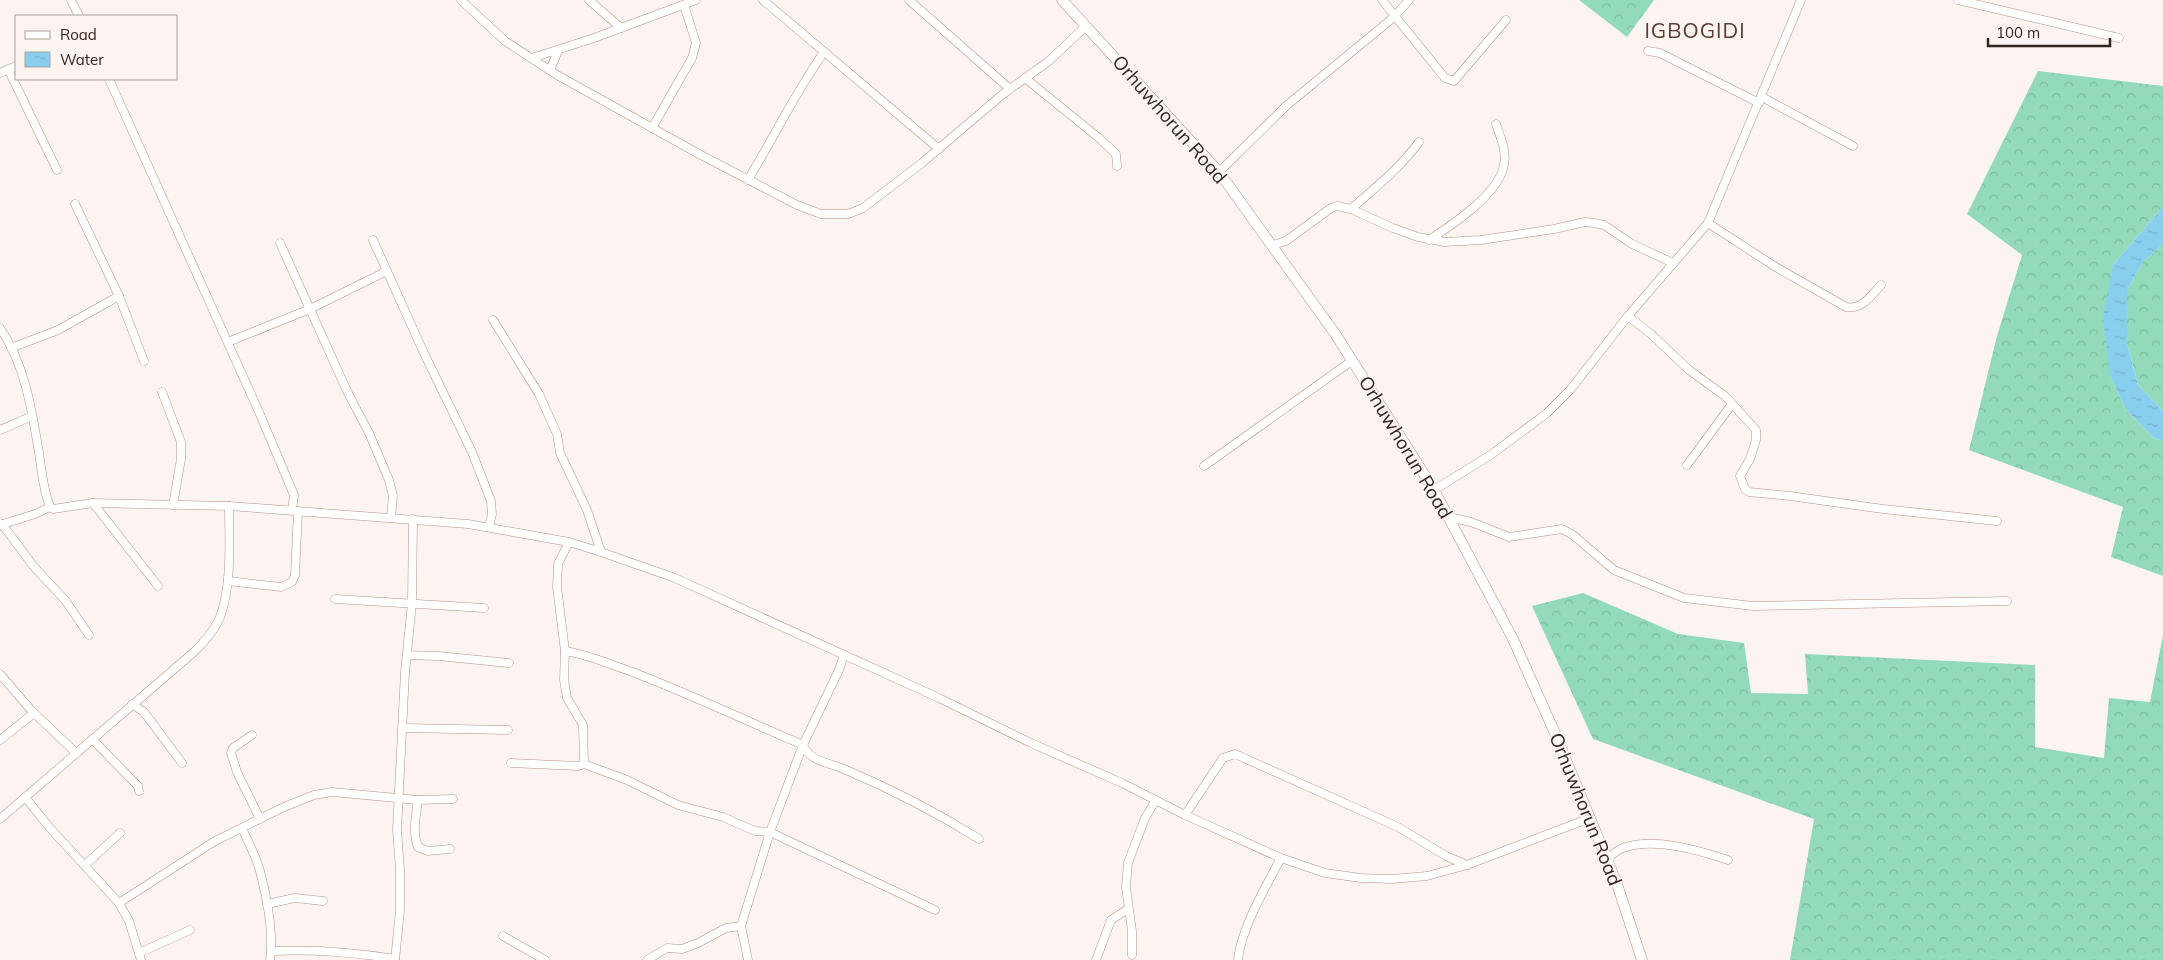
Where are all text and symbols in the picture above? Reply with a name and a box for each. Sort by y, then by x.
legend [15,15,178,80]
scale bar [1988,15,2110,47]
district label: IGBOGIDI [1644,17,1746,43]
text: 100 m [1996,23,2040,42]
text: Road [60,25,97,44]
text: Water [60,50,104,69]
street label: Orhuwhorun Road [1108,50,1232,188]
street label: Orhuwhorun Road [1354,371,1458,523]
street label: Orhuwhorun Road [1544,729,1628,889]

